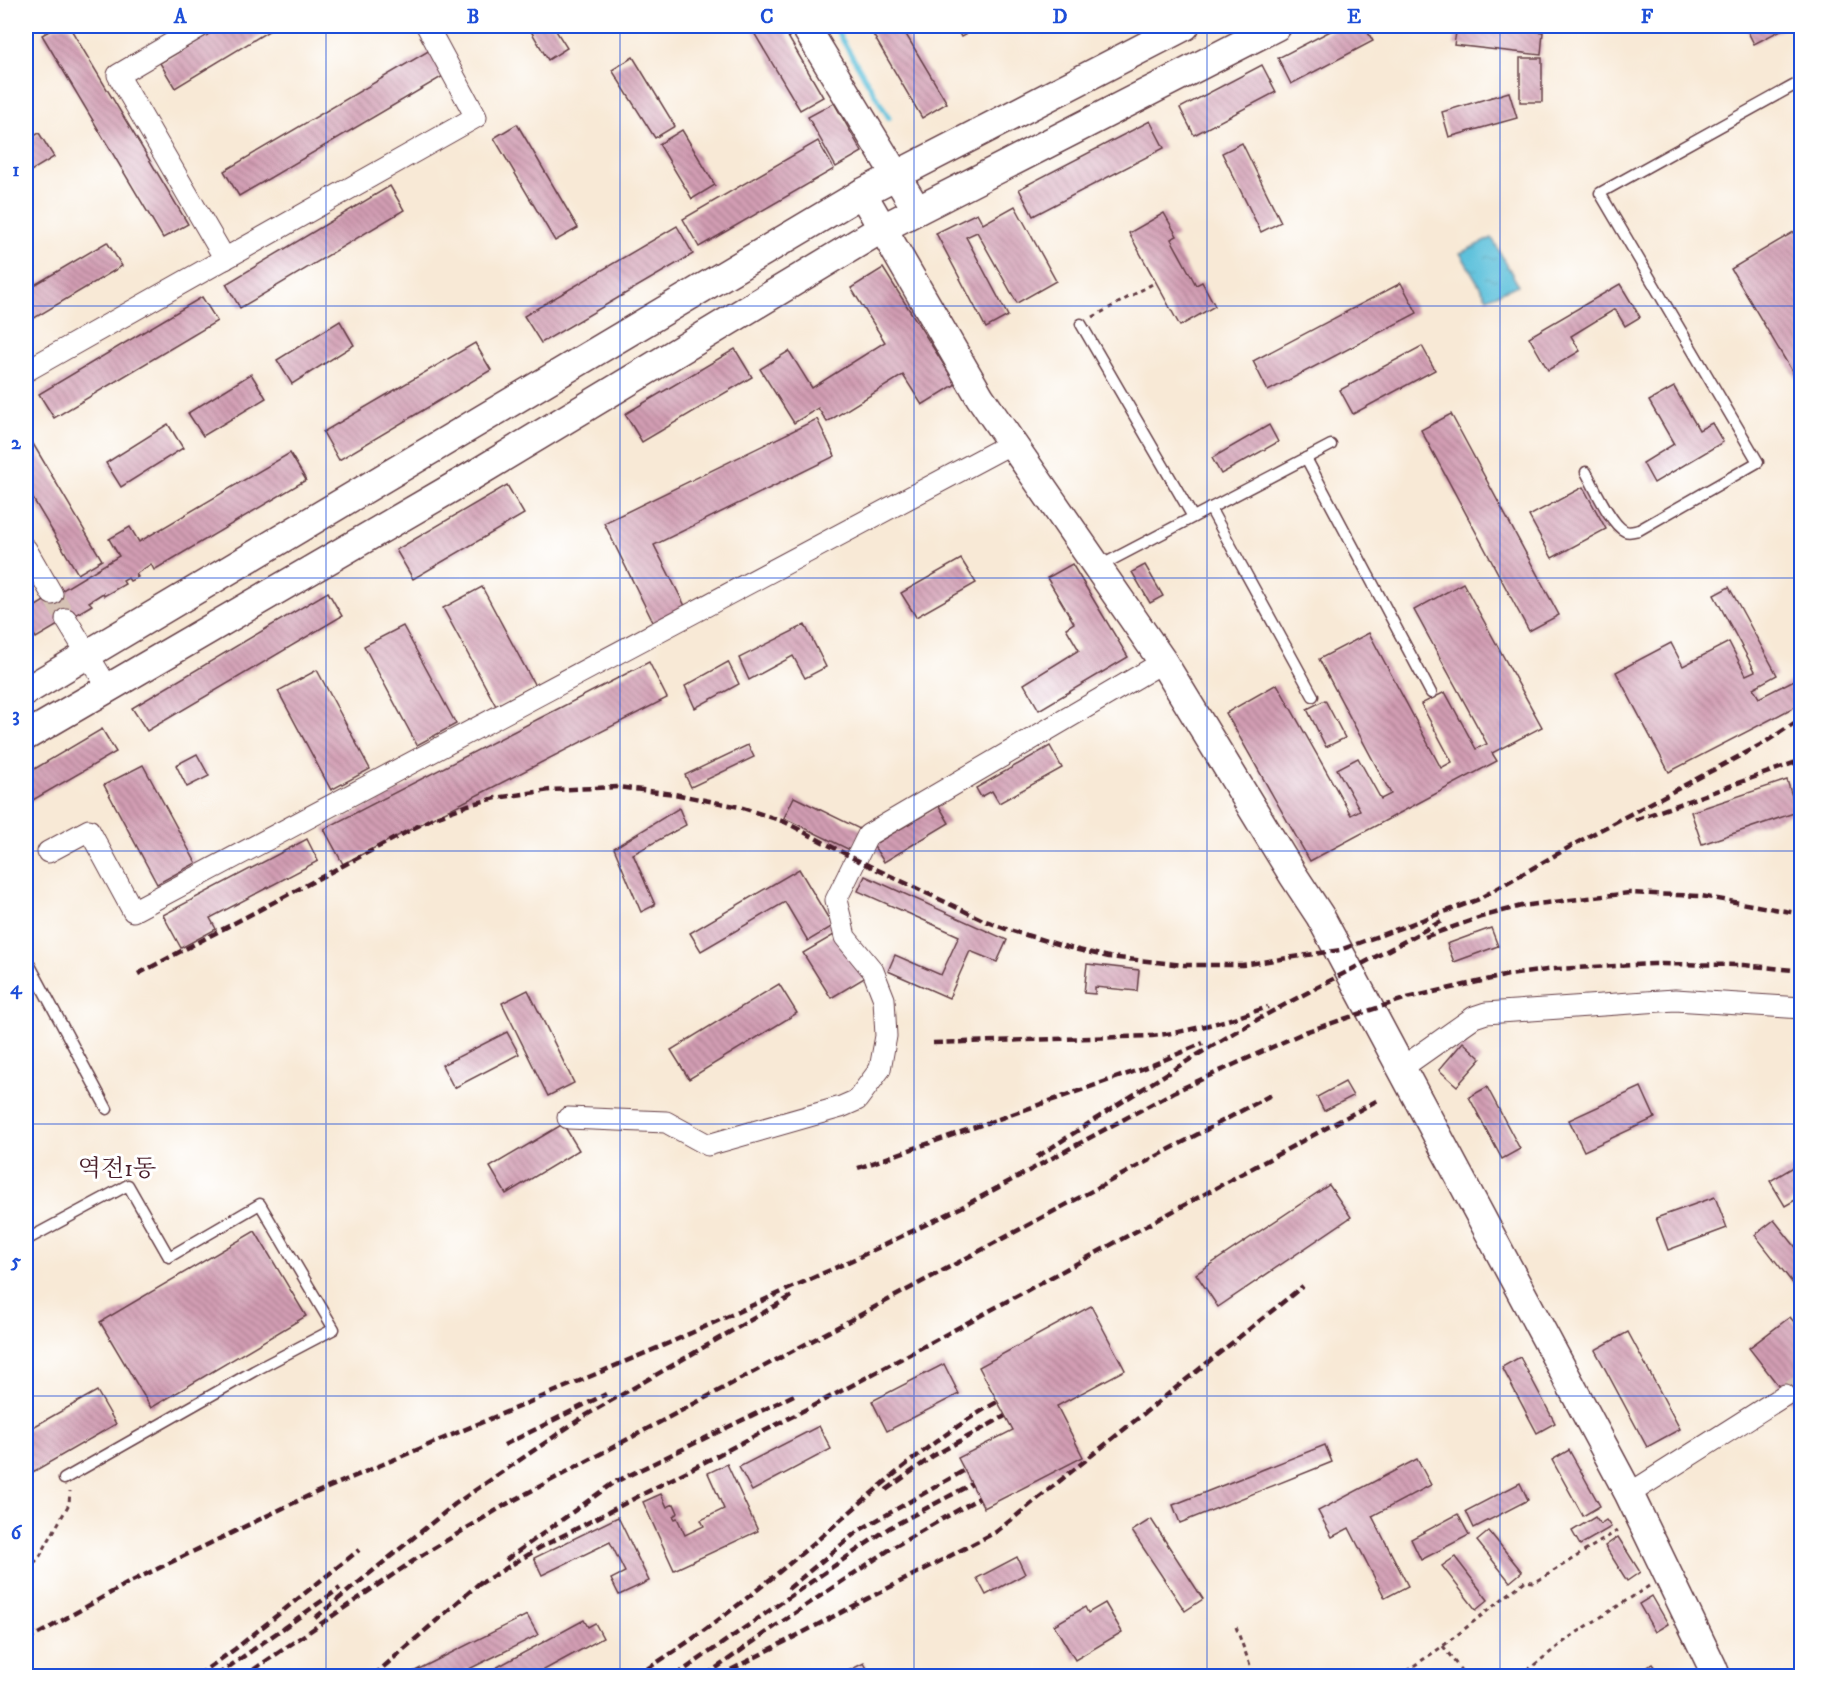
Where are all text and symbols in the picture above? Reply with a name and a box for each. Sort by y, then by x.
text: A [173,5,188,30]
text: B [467,5,479,30]
text: C [760,5,774,30]
text: D [1053,5,1068,30]
text: E [1347,5,1361,30]
text: F [1641,5,1654,30]
text: 1 [12,158,20,183]
text: 2 [11,431,22,456]
text: 3 [12,703,20,728]
text: 4 [10,976,23,1001]
district label: 역전1동 [78,1154,156,1184]
text: 5 [10,1249,21,1274]
text: 6 [11,1521,23,1546]

